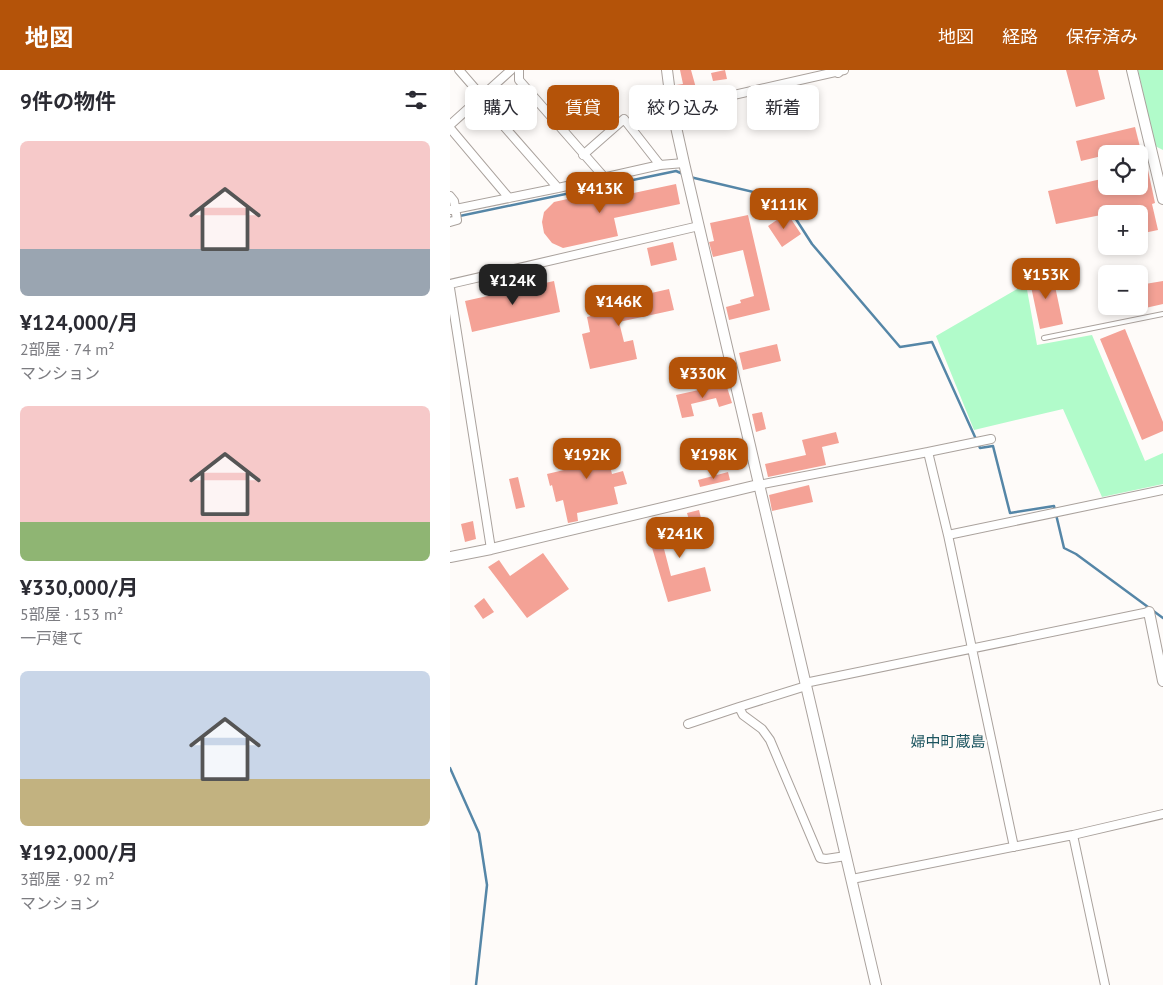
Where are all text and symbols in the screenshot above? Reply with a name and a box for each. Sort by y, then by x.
text: 地図 [25,22,73,53]
text: 地図 [938,25,974,48]
text: 経路 [1002,25,1038,48]
text: 保存済み [1066,25,1138,48]
chip: 購入 [465,85,537,130]
chip: 賃貸 [547,85,619,130]
chip: 絞り込み [629,85,737,130]
chip: 新着 [747,85,819,130]
icon: filters [402,86,430,114]
text: 9件の物件 [20,88,116,115]
map controls [1098,145,1148,315]
button: locate [1098,145,1148,195]
pin: ¥413K [565,172,635,214]
icon: home [180,174,270,264]
text: ¥413K [577,178,623,198]
pin: ¥111K [749,188,819,230]
text: ¥111K [761,194,807,214]
button: + [1098,205,1148,255]
pin: ¥153K [1011,258,1081,300]
pin: ¥124K [478,264,548,306]
text: ¥153K [1023,264,1069,284]
button: − [1098,265,1148,315]
text: ¥124K [490,270,536,290]
pin: ¥146K [584,284,654,327]
text: ¥146K [596,291,642,311]
text: ¥124,000/月 [20,309,138,336]
text: 2部屋 · 74 m² [20,339,115,359]
pin: ¥330K [668,356,738,399]
text: マンション [20,363,100,383]
text: ¥330K [680,363,726,383]
pin: ¥192K [552,438,622,480]
pin: ¥198K [679,438,749,480]
icon: home [180,439,270,529]
text: ¥192K [564,444,610,464]
text: ¥198K [691,444,737,464]
pin: ¥241K [645,516,715,559]
text: ¥241K [657,523,703,543]
text: ¥330,000/月 [20,574,138,601]
text: 5部屋 · 153 m² [20,604,123,624]
text: 一戸建て [20,628,84,648]
icon: home [180,704,270,794]
district label: 婦中町蔵島 [910,732,986,751]
text: ¥192,000/月 [20,839,138,866]
text: 3部屋 · 92 m² [20,869,115,889]
text: マンション [20,893,100,913]

